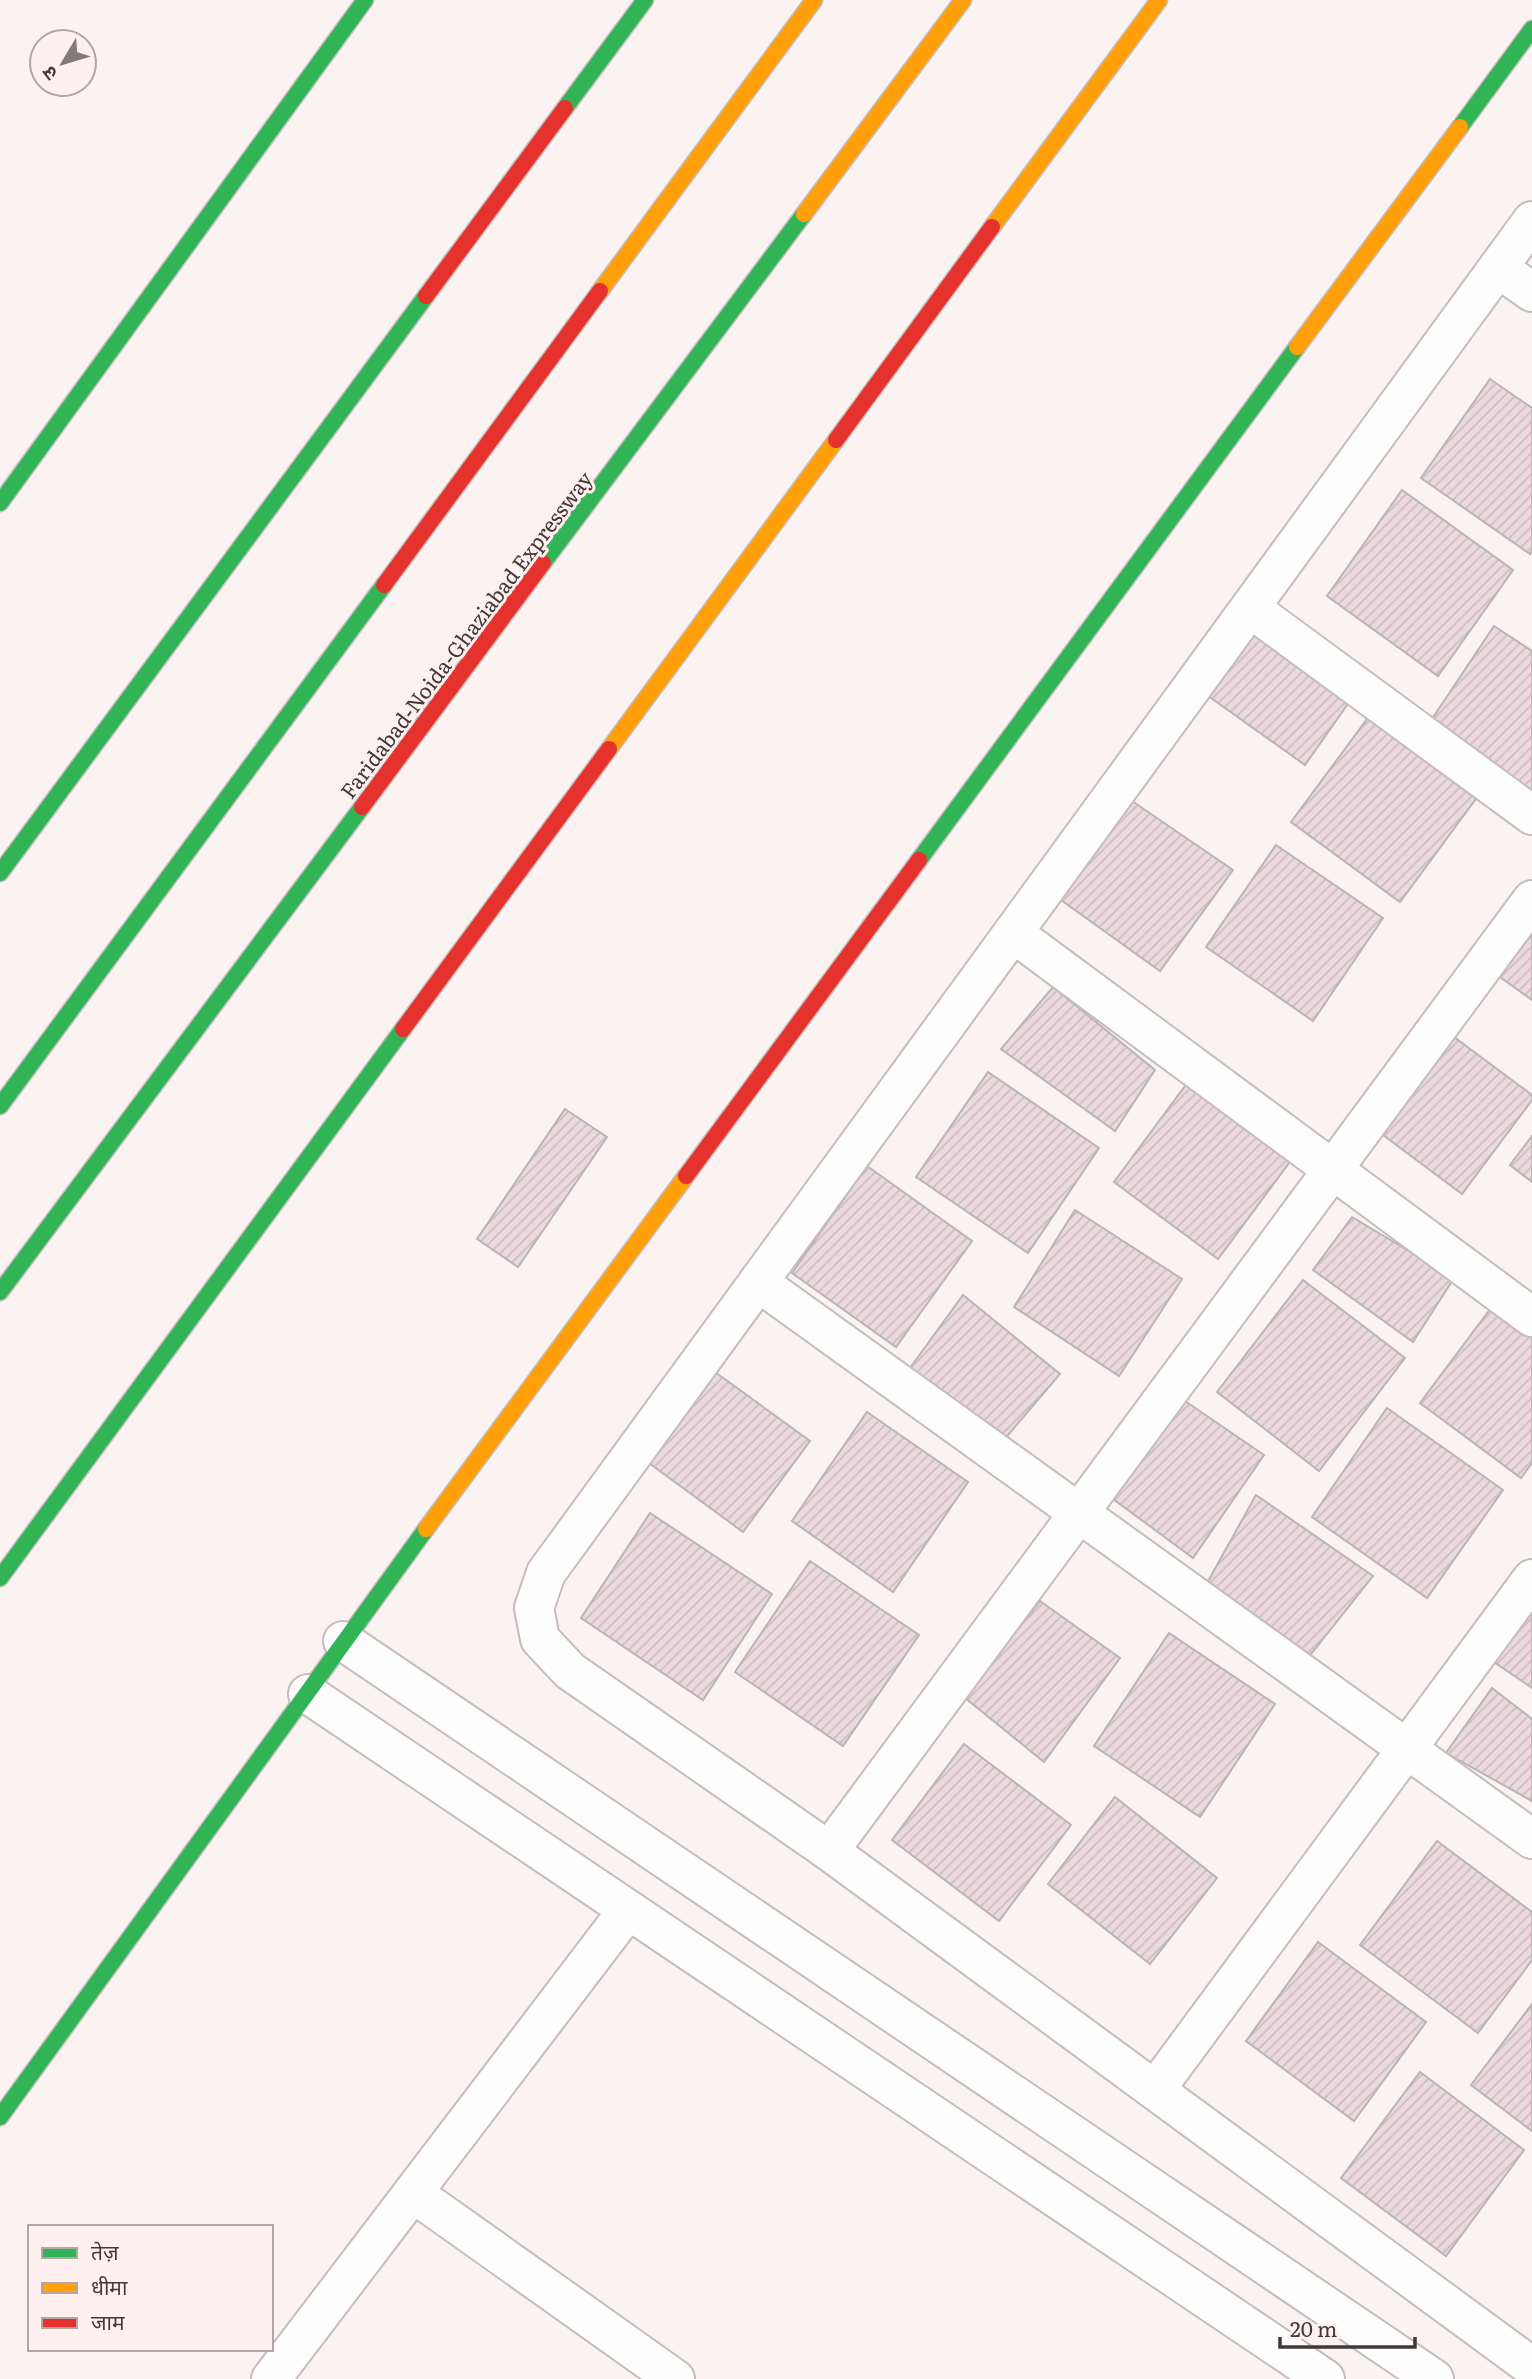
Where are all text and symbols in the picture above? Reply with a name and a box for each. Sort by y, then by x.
north arrow [28,28,98,98]
text: उ [34,60,63,87]
street label: Faridabad-Noida-Ghaziabad Expressway [331,463,599,804]
legend [28,2225,273,2351]
text: तेज़ [91,2235,119,2266]
text: धीमा [91,2270,128,2301]
text: जाम [91,2305,125,2336]
scale bar [1280,2306,1415,2350]
text: 20 m [1290,2312,1337,2343]

